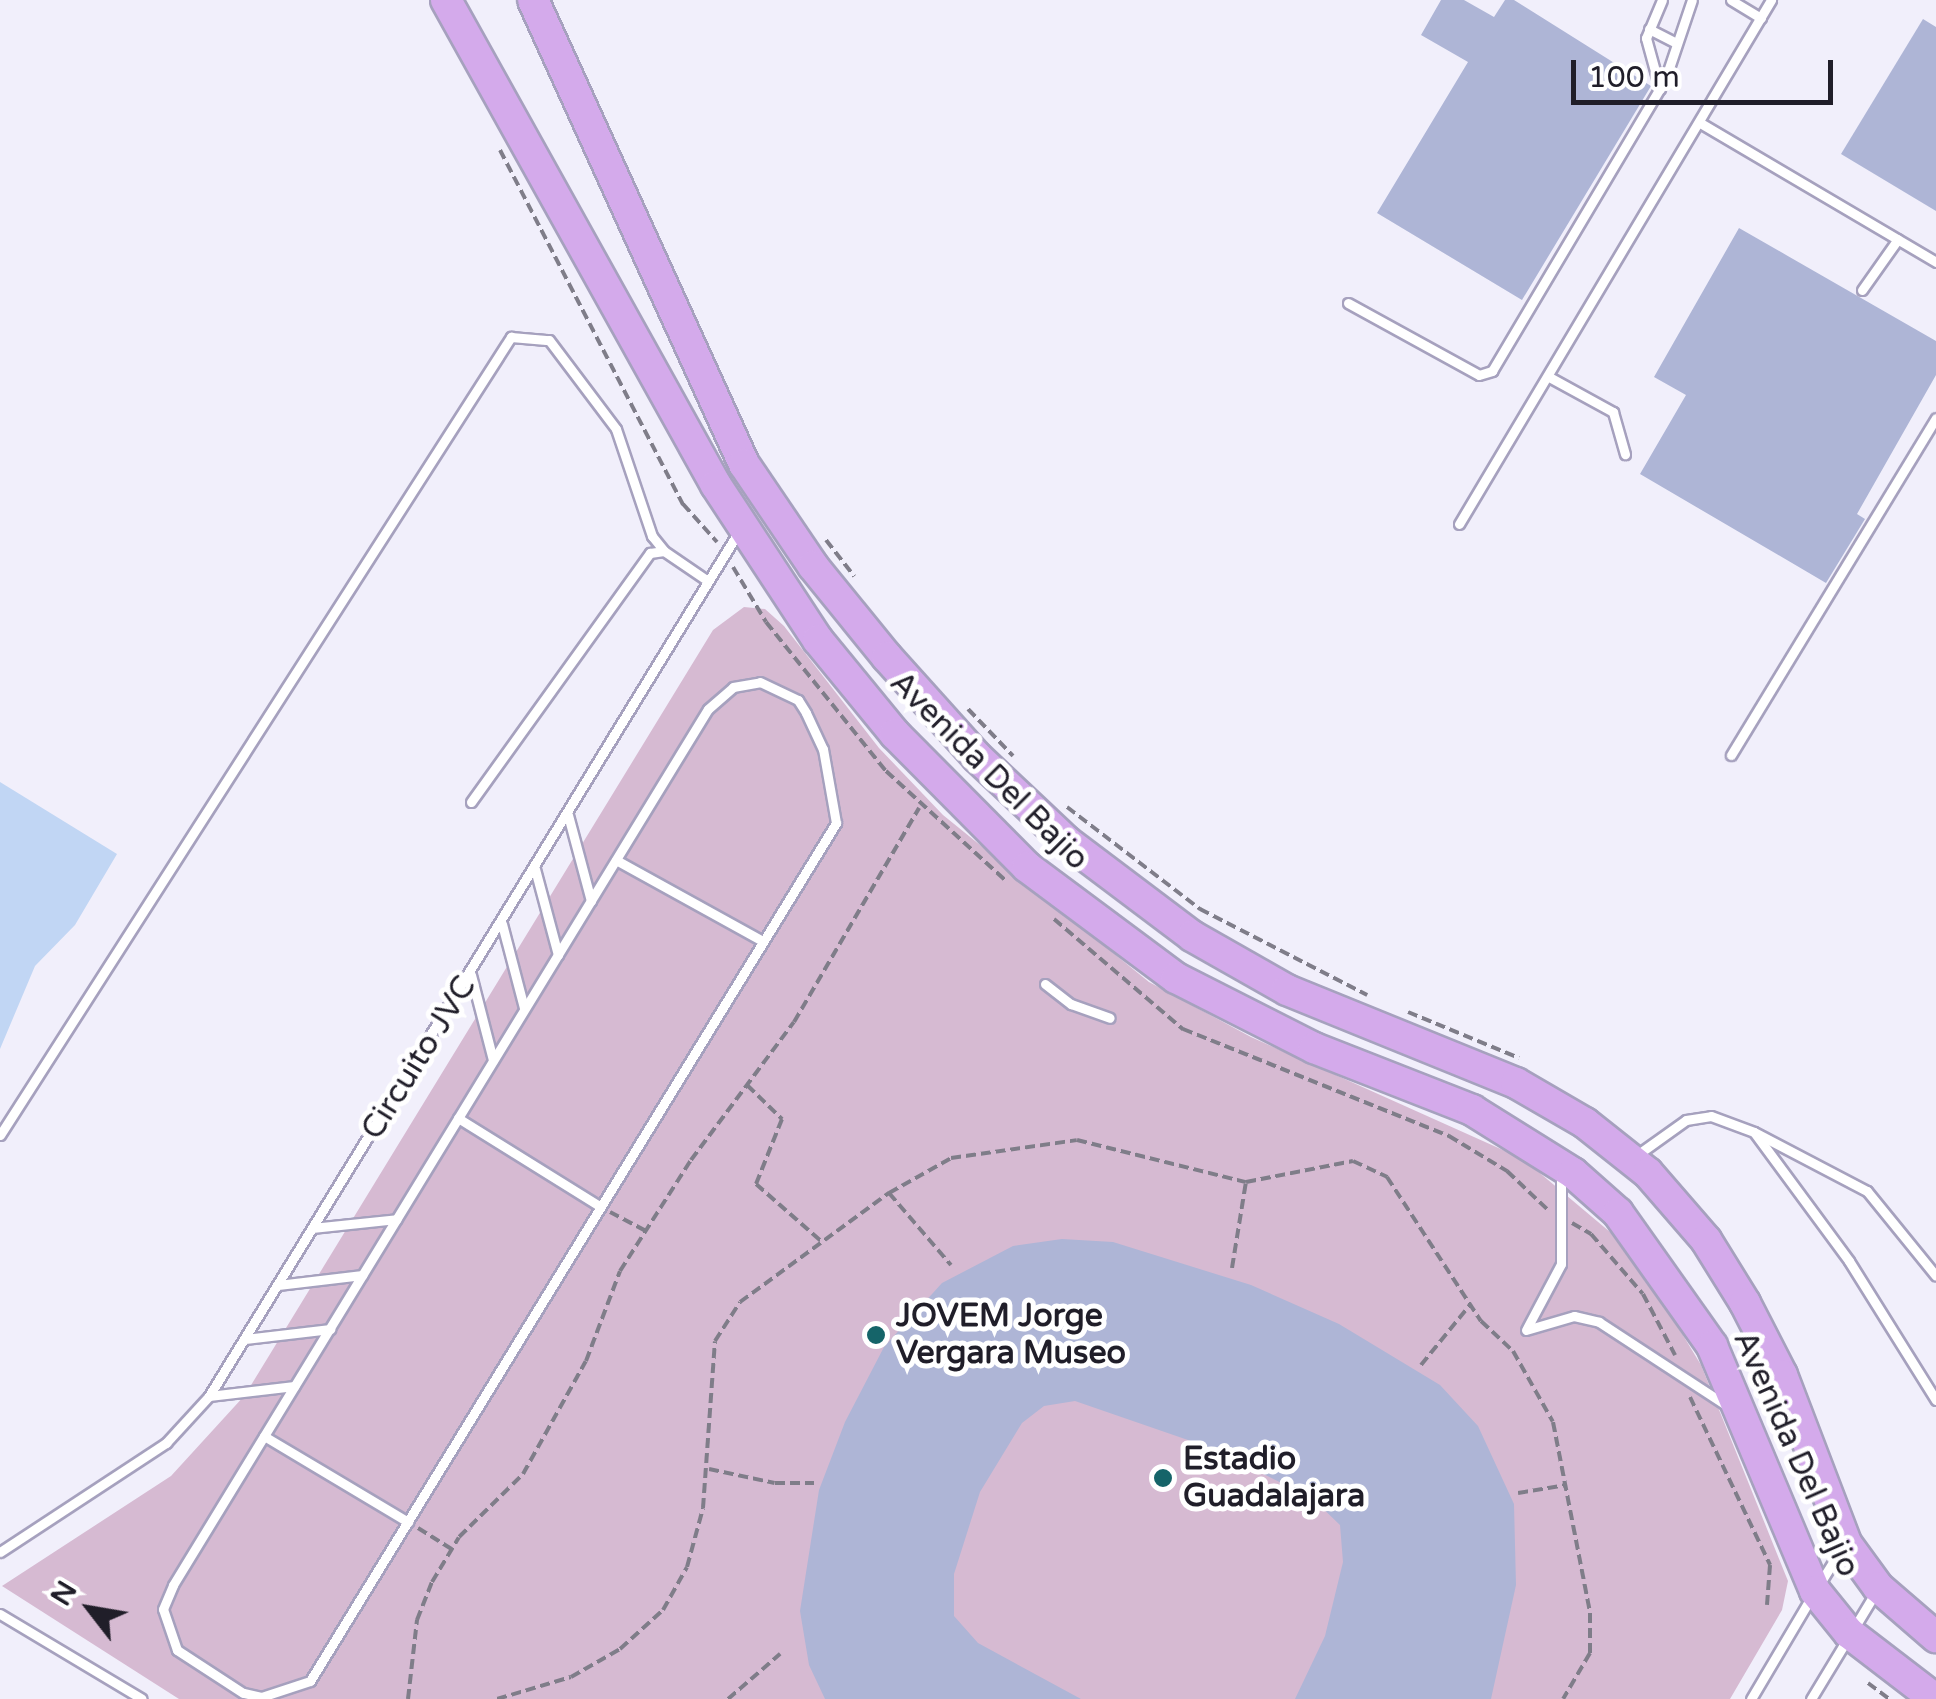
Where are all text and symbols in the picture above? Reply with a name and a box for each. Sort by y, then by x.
scale bar [1576,40,1838,102]
text: 100 m [1588,59,1680,96]
street label: Avenida Del Bajio [882,664,1096,878]
street label: Circuito JVC [354,969,484,1147]
place label: JOVEM Jorge Vergara Museo [896,1298,1126,1373]
marker: JOVEM Jorge Vergara Museo [865,1324,887,1346]
street label: Avenida Del Bajio [1725,1325,1867,1583]
place label: Estadio Guadalajara [1183,1441,1365,1516]
marker: Estadio Guadalajara [1152,1467,1174,1489]
north arrow [40,1559,140,1659]
text: N [44,1575,85,1612]

